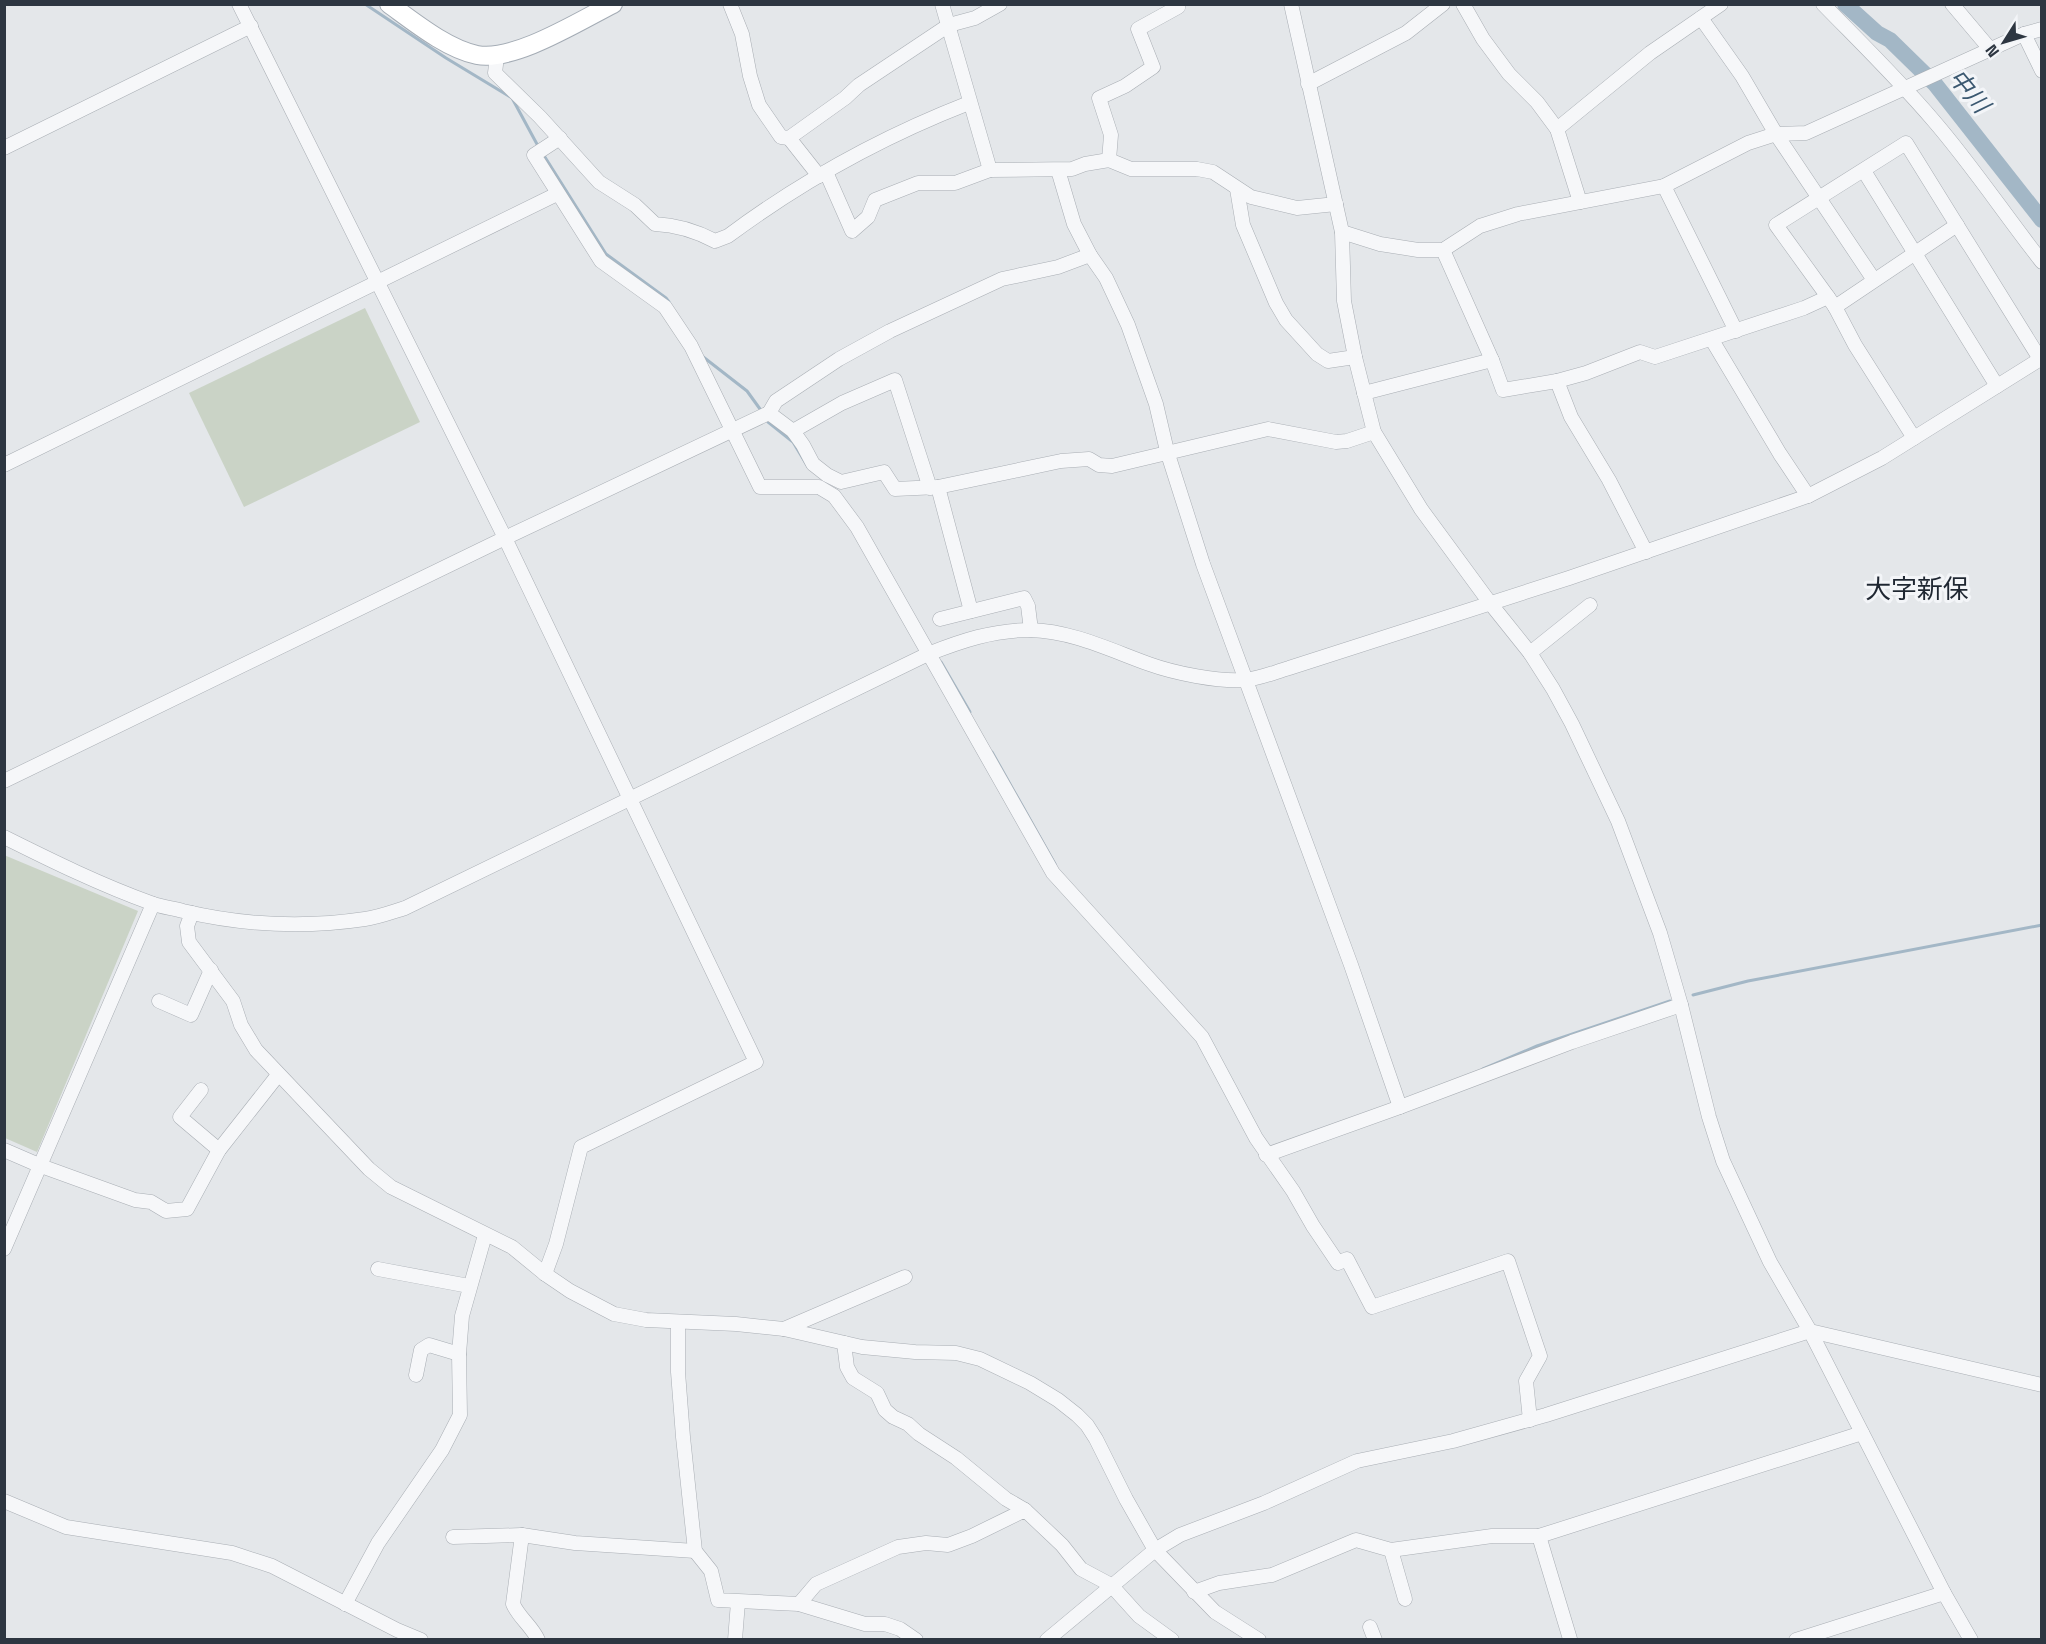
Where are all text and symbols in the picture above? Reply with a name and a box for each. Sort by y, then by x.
north arrow [1974,12,2034,72]
text: N [1981,40,2004,61]
water label: 中川 [1942,62,1999,121]
district label: 大字新保 [1865,572,1969,606]

